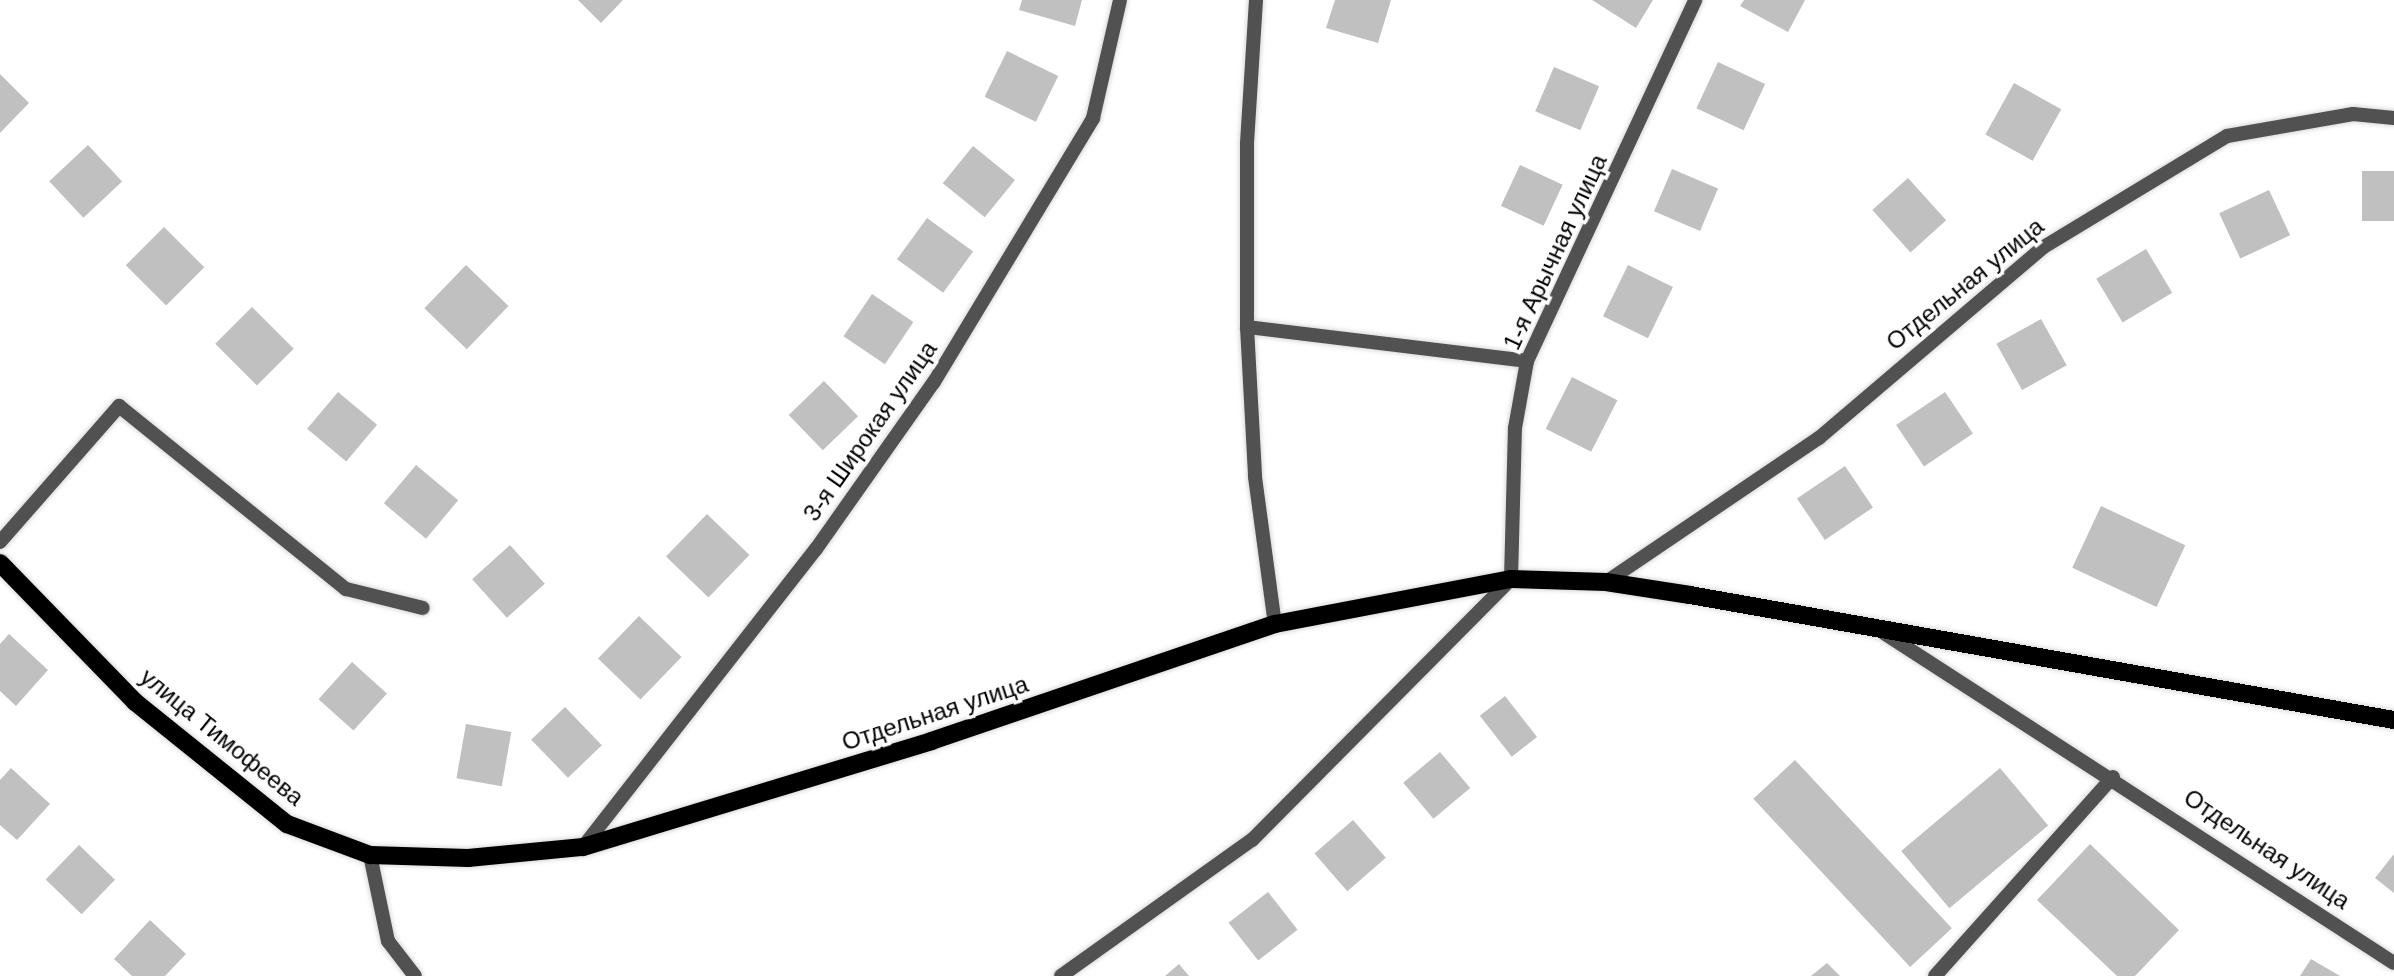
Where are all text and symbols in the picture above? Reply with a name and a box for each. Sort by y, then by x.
street label: 1-я Арычная улица [1497,150,1613,354]
street label: Отдельная улица [1880,212,2050,356]
street label: 3-я Широкая улица [797,335,943,527]
street label: улица Тимофеева [135,662,309,812]
street label: Отдельная улица [838,669,1032,757]
street label: Отдельная улица [2178,783,2356,915]

